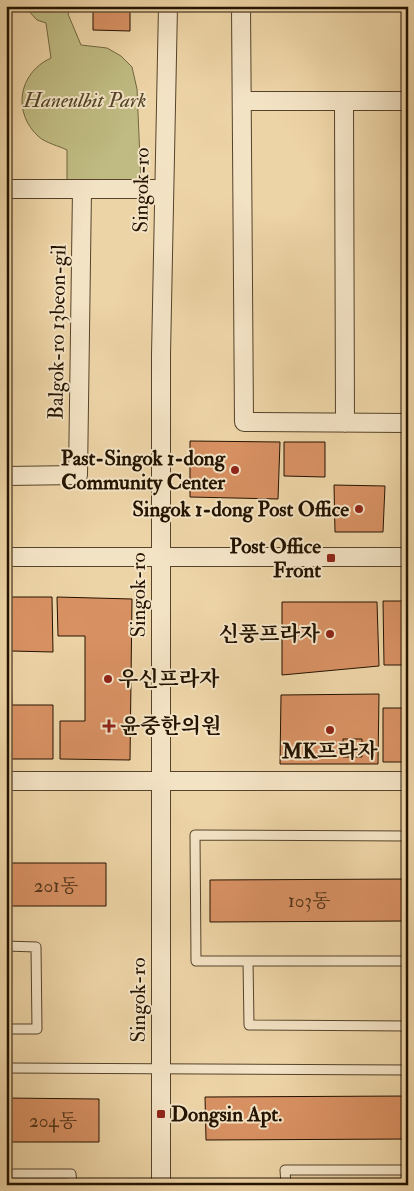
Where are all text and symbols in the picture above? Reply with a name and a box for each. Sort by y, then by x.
park label: Haneulbit Park [22,87,147,114]
street label: Singok-ro [127,147,156,233]
street label: Balgok-ro 13beon-gil [42,244,73,420]
place label: Past-Singok 1-dong Community Center [61,445,226,496]
marker: Past-Singok 1-dong Community Center [229,464,241,476]
place label: Singok 1-dong Post Office [132,496,349,523]
marker: Singok 1-dong Post Office [353,503,365,515]
place label: Post Office Front [230,533,321,584]
street label: Singok-ro [125,552,152,638]
marker: Post Office Front [325,552,337,564]
place label: 신풍프라자 [219,621,321,648]
marker: 신풍프라자 [324,628,336,640]
place label: 우신프라자 [118,666,220,693]
marker: 우신프라자 [102,673,114,685]
place label: 윤중한의원 [120,713,221,740]
marker: 윤중한의원 [102,719,116,733]
marker: MK프라자 [324,724,336,736]
place label: MK프라자 [281,738,379,765]
house number: 201동 [34,874,79,898]
house number: 103동 [288,889,331,913]
street label: Singok-ro [125,957,152,1043]
place label: Dongsin Apt. [171,1101,282,1128]
marker: Dongsin Apt. [155,1108,167,1120]
house number: 204동 [29,1109,78,1133]

